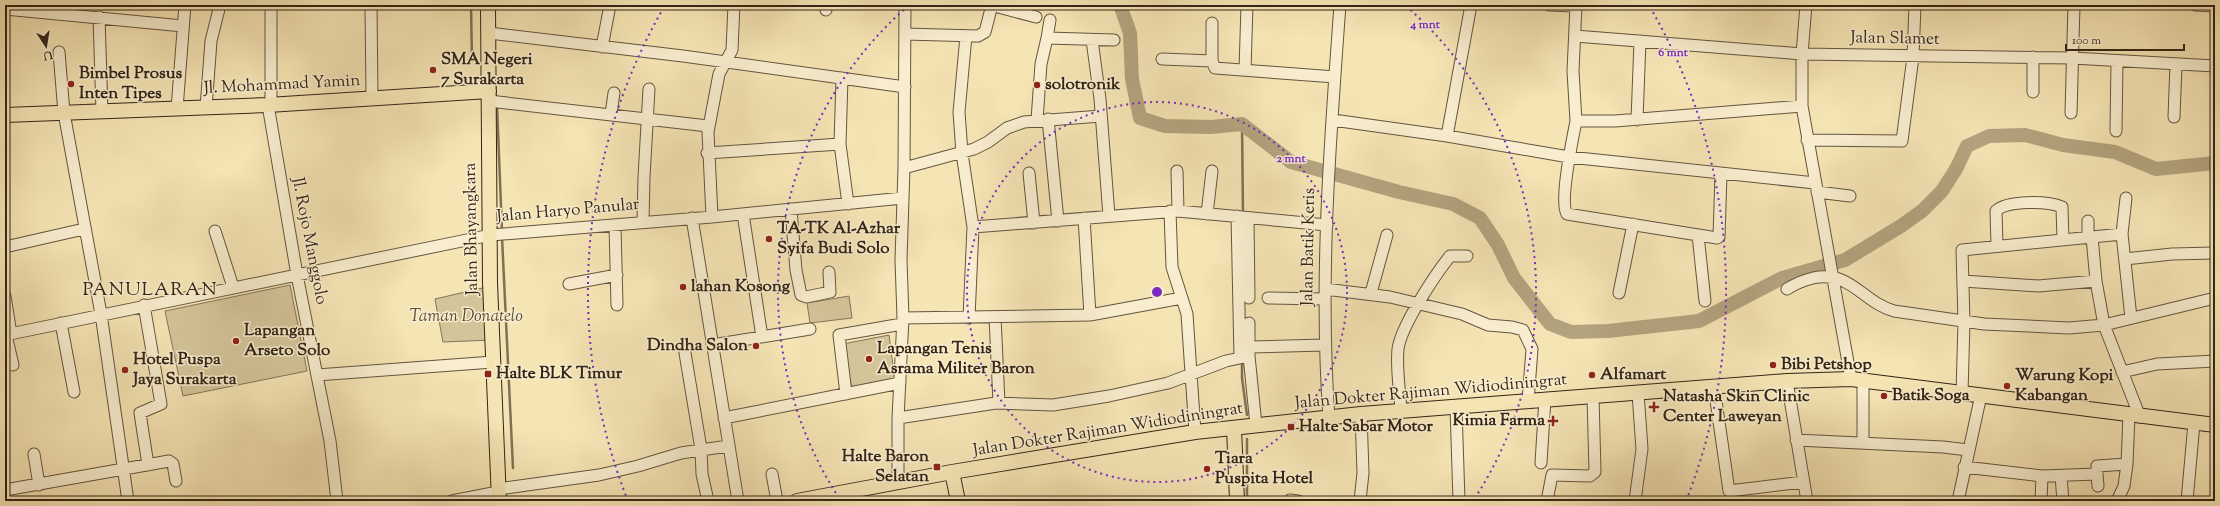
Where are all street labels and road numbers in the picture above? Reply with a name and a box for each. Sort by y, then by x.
street label: Jalan Slamet [1849,26,1940,52]
street label: Jl. Mohammad Yamin [202,69,361,101]
street label: Jalan Bhayangkara [459,162,485,297]
street label: Jl. Rojo Manggolo [285,174,333,307]
street label: Jalan Batik Keris [1296,187,1322,307]
street label: Jalan Haryo Panular [495,193,641,229]
street label: Jalan Dokter Rajiman Widiodiningrat [1293,368,1568,416]
street label: Jalan Dokter Rajiman Widiodiningrat [970,397,1245,463]

